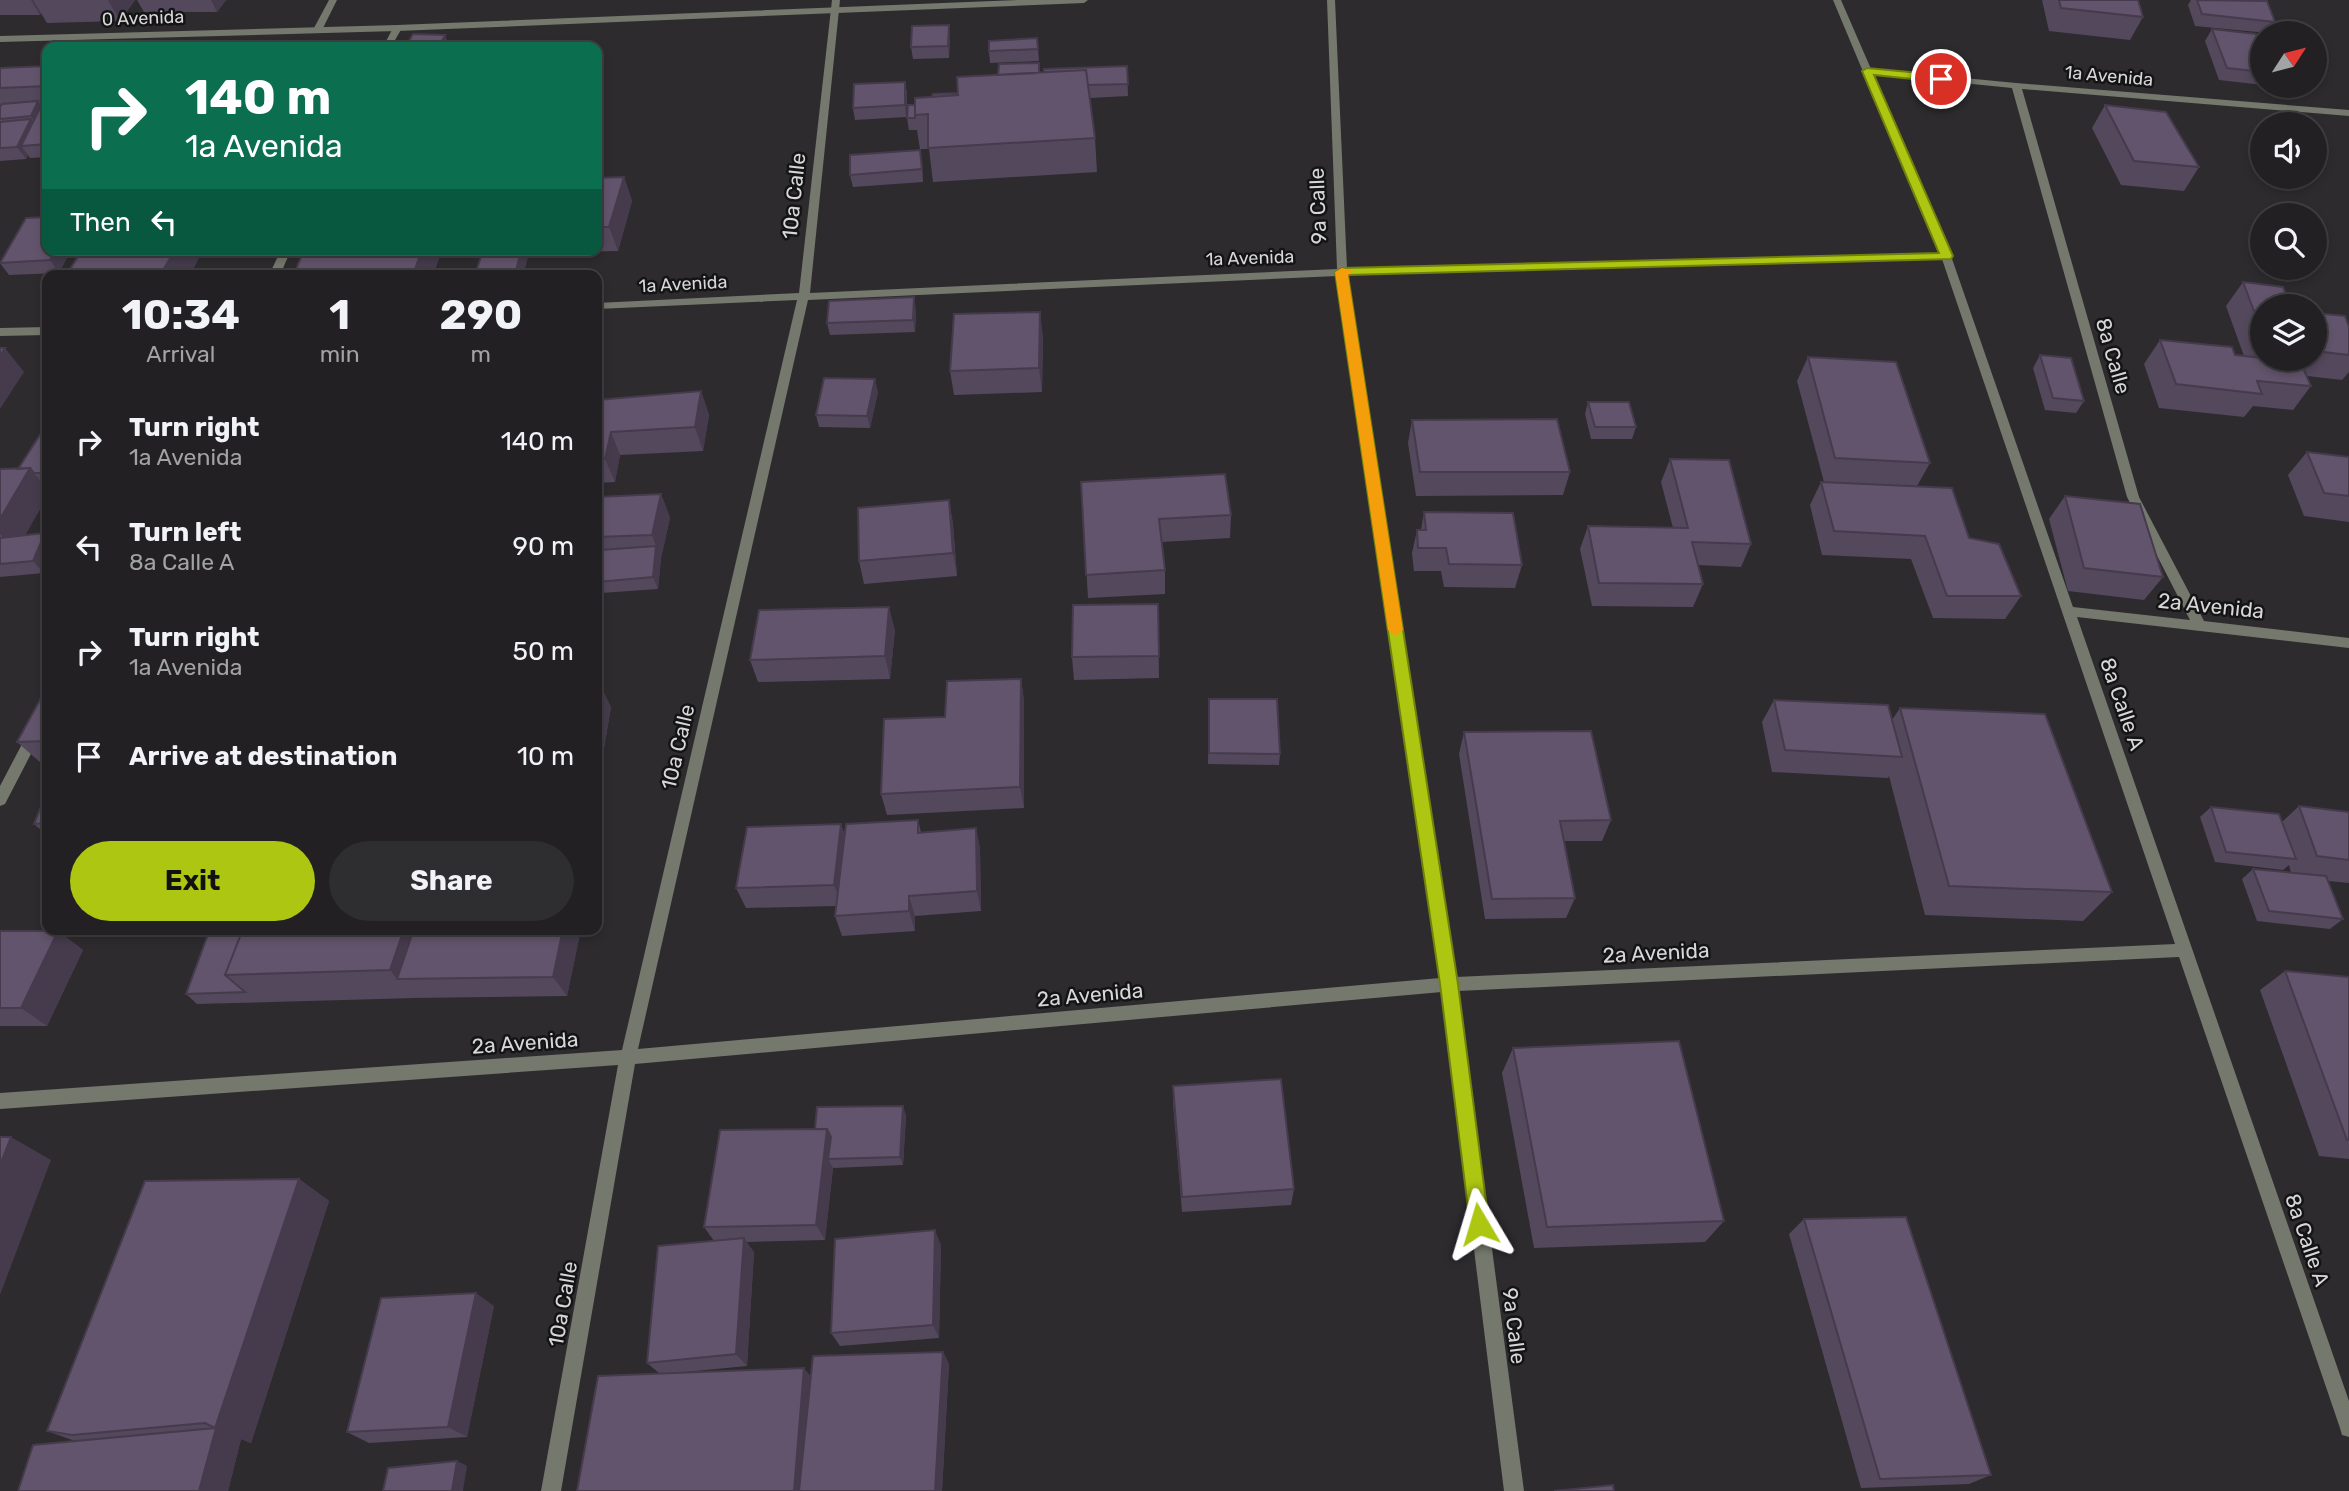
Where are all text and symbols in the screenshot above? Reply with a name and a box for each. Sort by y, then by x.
street label: 0 Avenida [101,6,185,30]
north arrow [2250,21,2328,98]
map controls [2250,21,2327,371]
pin [1911,49,1971,109]
icon: arrive [1922,60,1960,98]
street label: 1a Avenida [2064,61,2154,91]
text: 140 m [185,68,331,126]
icon: right [70,70,161,161]
button: sound [2250,112,2327,189]
text: 1a Avenida [185,127,343,165]
street label: 10a Calle [777,152,810,240]
street label: 9a Calle [1304,167,1331,245]
icon: left [145,203,183,241]
button: search [2250,203,2327,280]
text: Then [70,207,131,238]
street label: 1a Avenida [1205,245,1295,271]
street label: 1a Avenida [638,271,728,297]
text: 10:34 [122,290,240,340]
text: 1 [329,290,350,340]
text: 290 [439,290,522,340]
button: layers [2250,294,2327,371]
street label: 8a Calle [2091,315,2136,397]
text: Arrival [146,340,215,368]
text: min [320,340,360,368]
text: m [471,340,491,368]
text: Turn right [129,412,259,443]
icon: right [70,423,108,461]
text: 140 m [501,426,574,457]
text: 1a Avenida [129,443,242,471]
text: Turn left [129,517,241,548]
icon: left [70,528,108,566]
text: 90 m [513,531,574,562]
text: 8a Calle A [129,548,234,576]
street label: 2a Avenida [2157,587,2265,624]
text: Turn right [129,622,259,653]
icon: right [70,633,108,671]
text: 50 m [513,636,574,667]
text: 1a Avenida [129,653,242,681]
street label: 8a Calle A [2095,654,2150,753]
street label: 10a Calle [656,702,699,792]
icon: arrive [70,738,108,776]
text: Arrive at destination [129,741,397,772]
text: 10 m [517,741,574,772]
button: Exit [70,841,315,921]
button: Share [329,841,574,921]
street label: 2a Avenida [1602,937,1710,968]
street label: 2a Avenida [1036,977,1144,1012]
street label: 2a Avenida [471,1026,579,1059]
position arrow [1442,1187,1516,1261]
street label: 8a Calle A [2280,1190,2335,1289]
street label: 10a Calle [543,1259,582,1349]
street label: 9a Calle [1497,1286,1532,1366]

